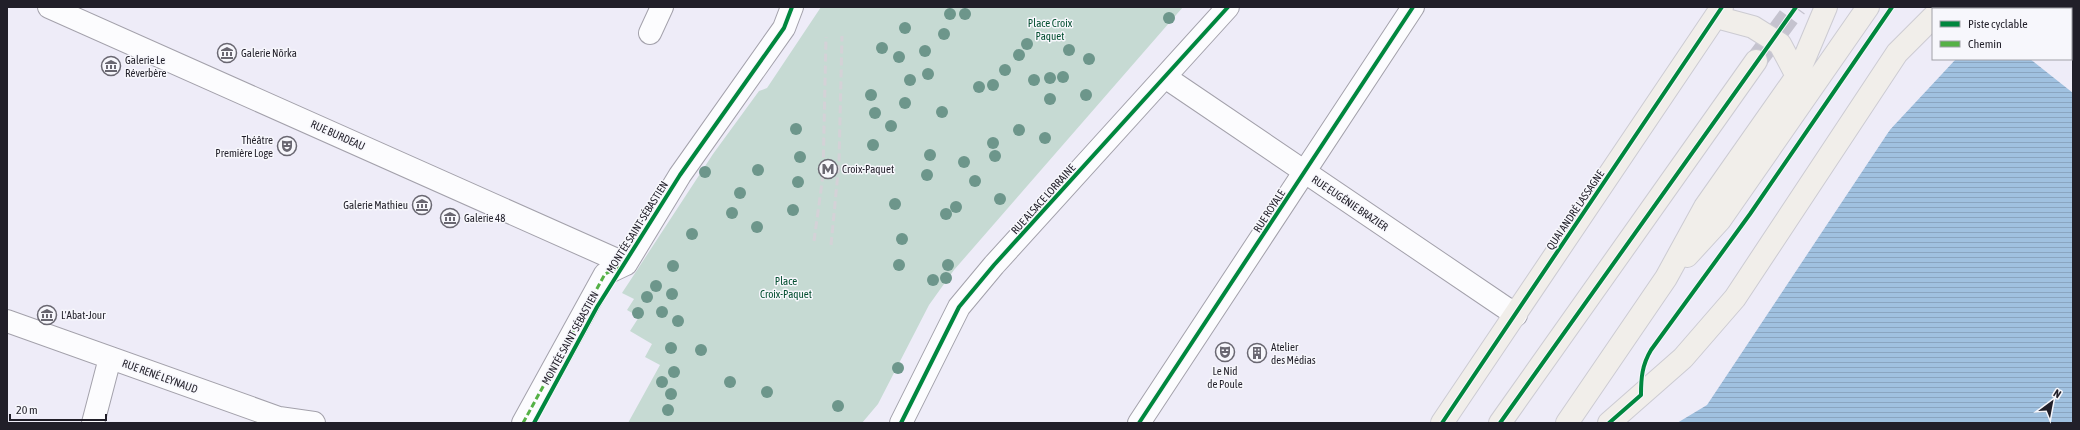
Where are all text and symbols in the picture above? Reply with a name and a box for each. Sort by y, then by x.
legend [1932,8,2072,60]
park label: Place Croix Paquet [1028,17,1073,42]
text: Piste cyclable [1968,17,2028,31]
text: Chemin [1968,37,2002,51]
museum icon: Galerie Nörka [216,42,238,64]
place label: Galerie Nörka [241,47,297,59]
place label: Galerie Le Réverbère [125,54,167,79]
museum icon: Galerie Le Réverbère [100,55,122,77]
street label: RUE BURDEAU [309,118,367,152]
place label: Théâtre Première Loge [215,134,273,159]
theatre icon: Théâtre Première Loge [276,135,298,157]
metro station icon: Croix-Paquet [817,158,839,180]
street label: RUE ALSACE LORRAINE [1008,161,1078,236]
place label: Croix-Paquet [842,163,894,175]
street label: QUAI ANDRÉ LASSAGNE [1544,168,1606,252]
street label: RUE EUGÉNIE BRAZIER [1310,173,1391,233]
street label: MONTÉE SAINT-SÉBASTIEN [604,179,670,275]
street label: RUE ROYALE [1251,187,1287,235]
museum icon: Galerie Mathieu [411,194,433,216]
place label: Galerie Mathieu [343,199,408,211]
museum icon: Galerie 48 [439,207,461,229]
place label: Galerie 48 [464,212,505,224]
park label: Place Croix-Paquet [760,275,812,300]
street label: MONTÉE SAINT SÉBASTIEN [539,289,601,387]
museum icon: L'Abat-Jour [36,304,58,326]
place label: L'Abat-Jour [61,309,106,321]
theatre icon: Le Nid de Poule [1214,341,1236,363]
place label: Atelier des Médias [1271,341,1316,366]
building icon: Atelier des Médias [1246,342,1268,364]
street label: RUE RENÉ LEYNAUD [121,357,199,395]
place label: Le Nid de Poule [1207,365,1243,390]
north arrow [2032,382,2072,422]
text: N [2051,387,2063,400]
scale bar [10,396,106,422]
text: 20 m [16,403,38,417]

